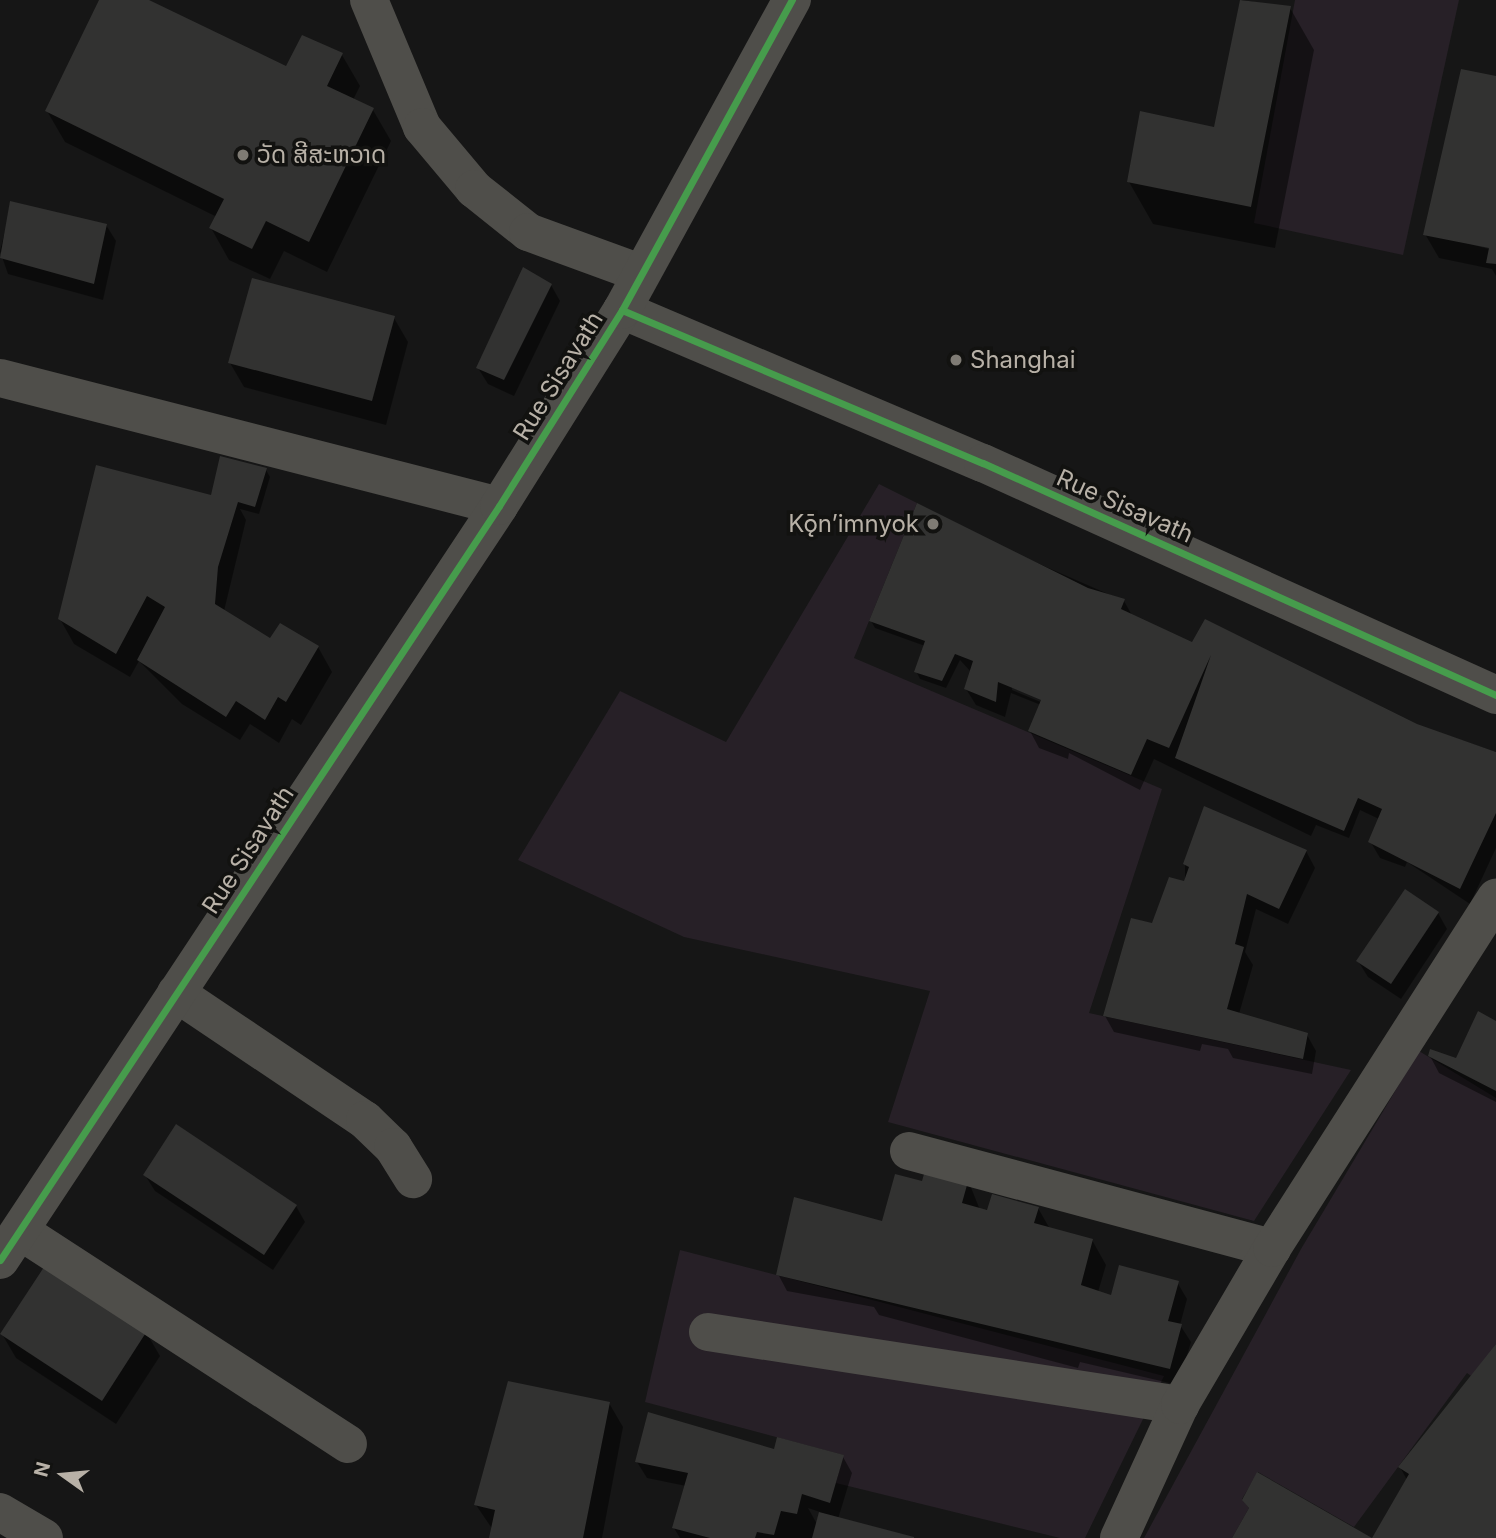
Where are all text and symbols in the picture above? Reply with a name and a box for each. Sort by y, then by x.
place label: ວັດ ສີສະຫວາດ [257,141,386,169]
marker: ວັດ ສີສະຫວາດ [235,147,251,163]
street label: Rue Sisavath [507,306,609,446]
place label: Shanghai [970,346,1075,374]
marker: Shanghai [948,352,964,368]
street label: Rue Sisavath [1052,463,1198,549]
place label: Kǭn’imnyok [788,510,919,538]
marker: Kǭn’imnyok [925,516,941,532]
street label: Rue Sisavath [196,781,300,919]
north arrow [28,1440,98,1510]
text: N [29,1459,55,1479]

